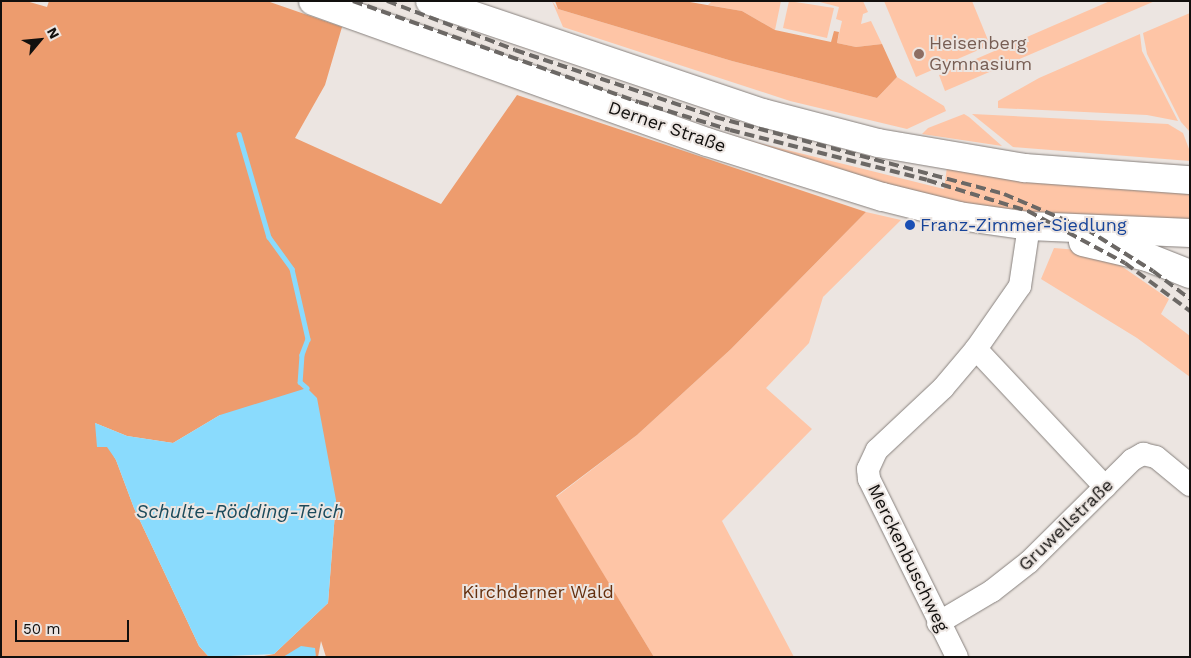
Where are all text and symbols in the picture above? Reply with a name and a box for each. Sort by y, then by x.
north arrow [15,15,65,65]
text: N [44,25,63,41]
place label: Heisenberg Gymnasium [929,33,1032,76]
marker: Heisenberg Gymnasium [913,48,925,60]
street label: Derner Straße [605,97,729,157]
place label: Franz-Zimmer-Siedlung [920,214,1126,236]
marker: Franz-Zimmer-Siedlung [904,219,916,231]
street label: Gruwellstraße [1014,474,1118,576]
street label: Merckenbuschweg [863,481,953,635]
water label: Schulte-Rödding-Teich [136,501,344,523]
park label: Kirchderner Wald [462,581,614,603]
scale bar [18,610,131,642]
text: 50 m [23,620,60,638]

